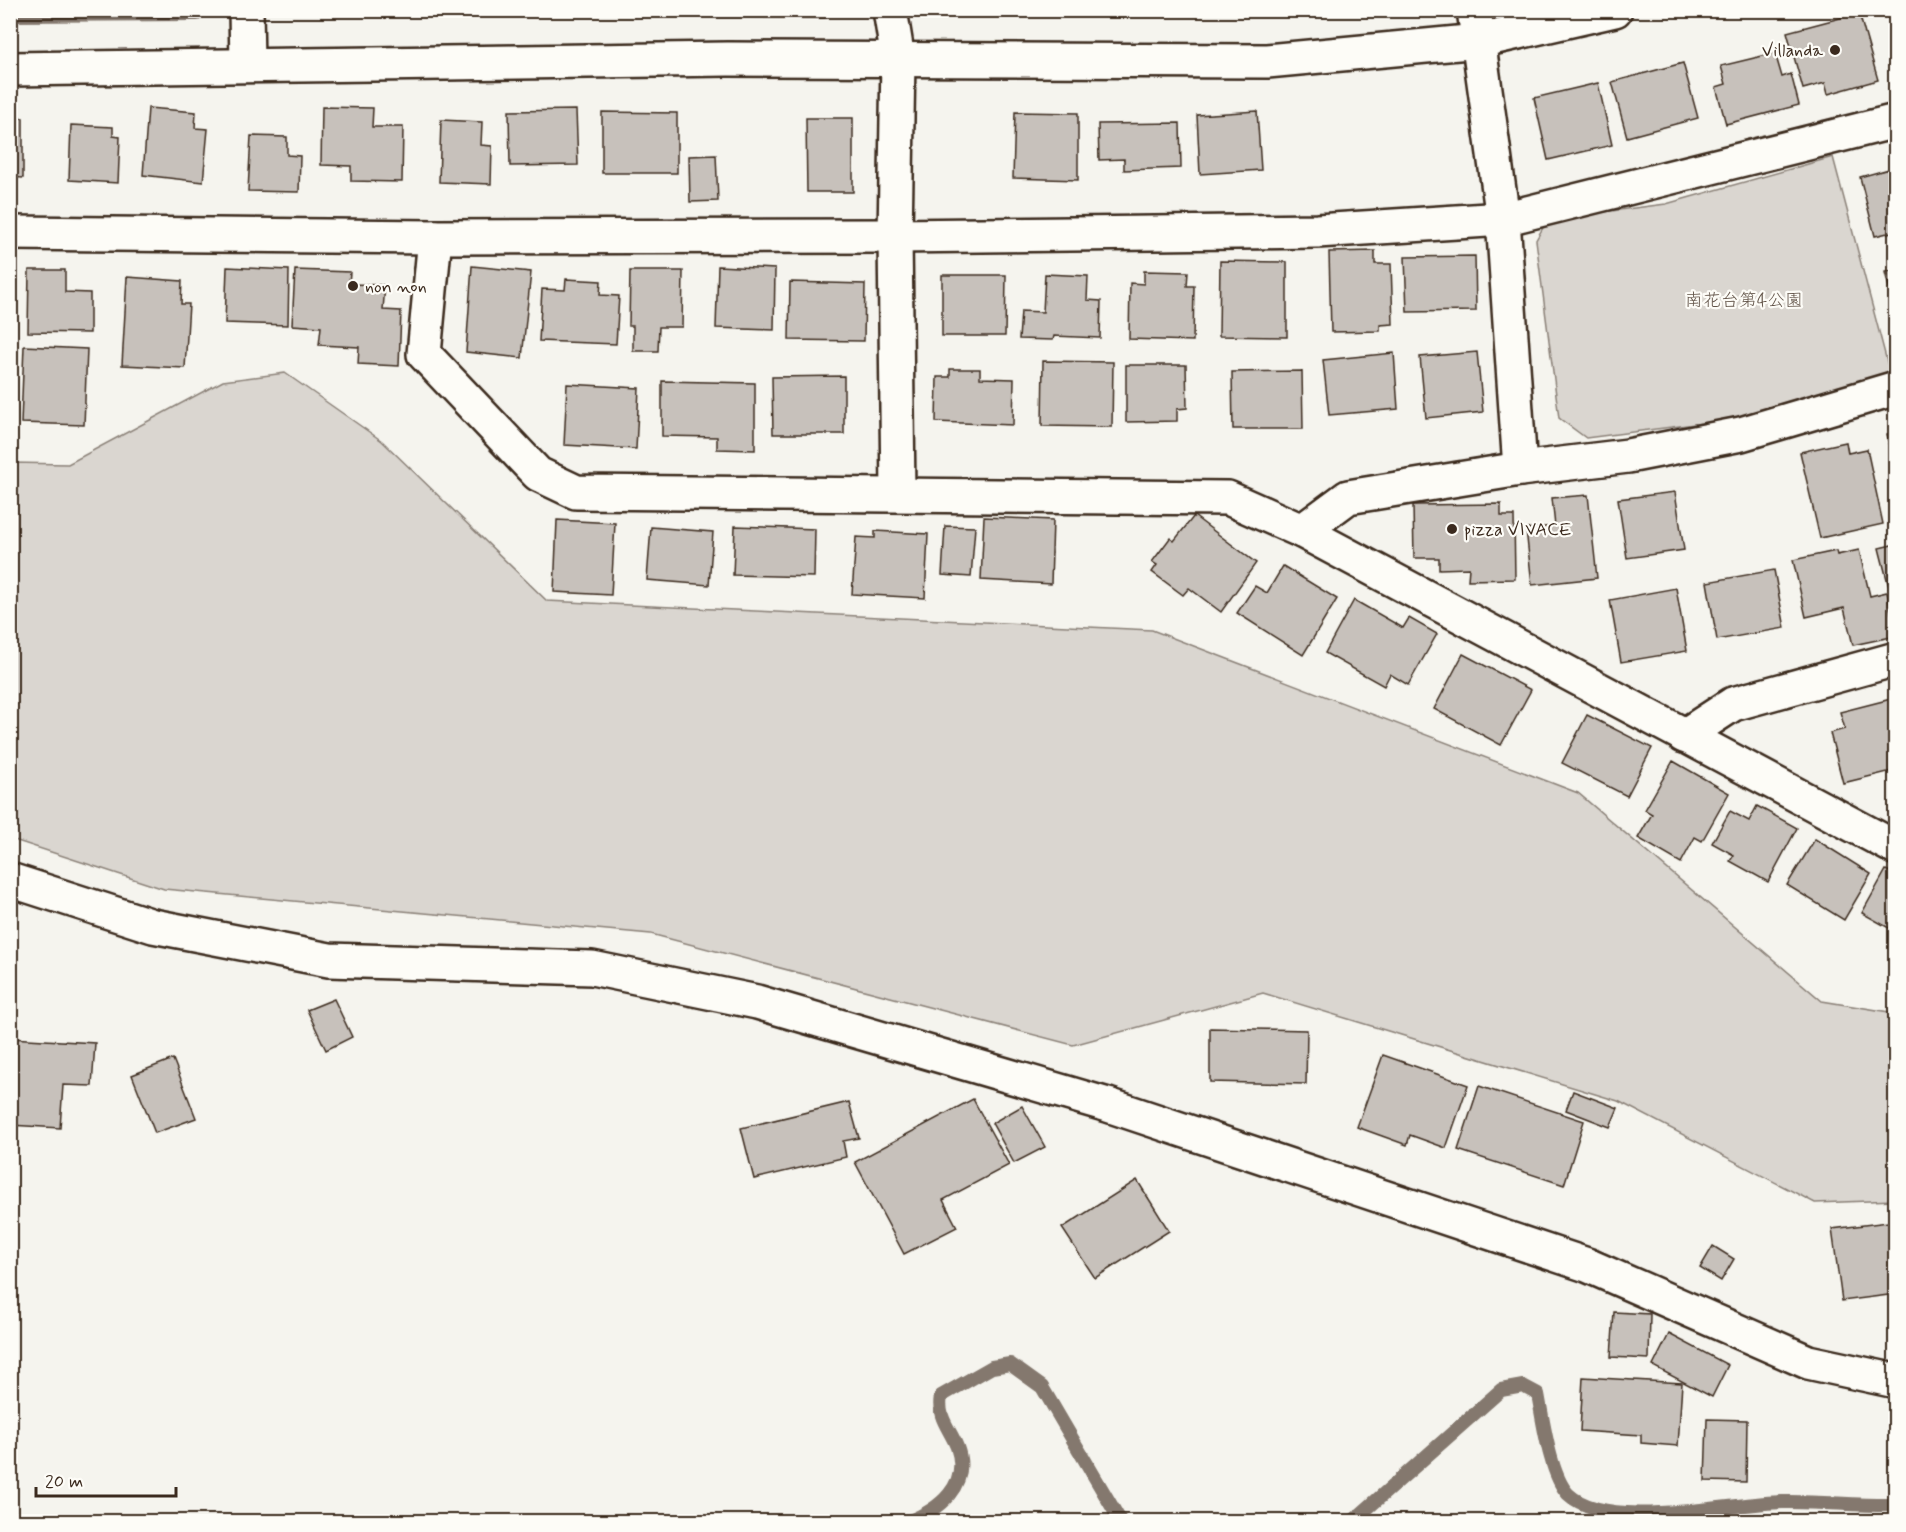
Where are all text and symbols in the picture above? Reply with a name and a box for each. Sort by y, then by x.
place label: Villanda [1762,39,1823,63]
marker: Villanda [1828,43,1842,57]
place label: non non [365,275,427,299]
marker: non non [346,279,360,293]
park label: 南花台第4公園 [1685,289,1803,313]
place label: pizza VIVACE [1464,518,1572,542]
marker: pizza VIVACE [1445,522,1459,536]
scale bar [36,1460,176,1498]
text: 20 m [45,1470,83,1494]

